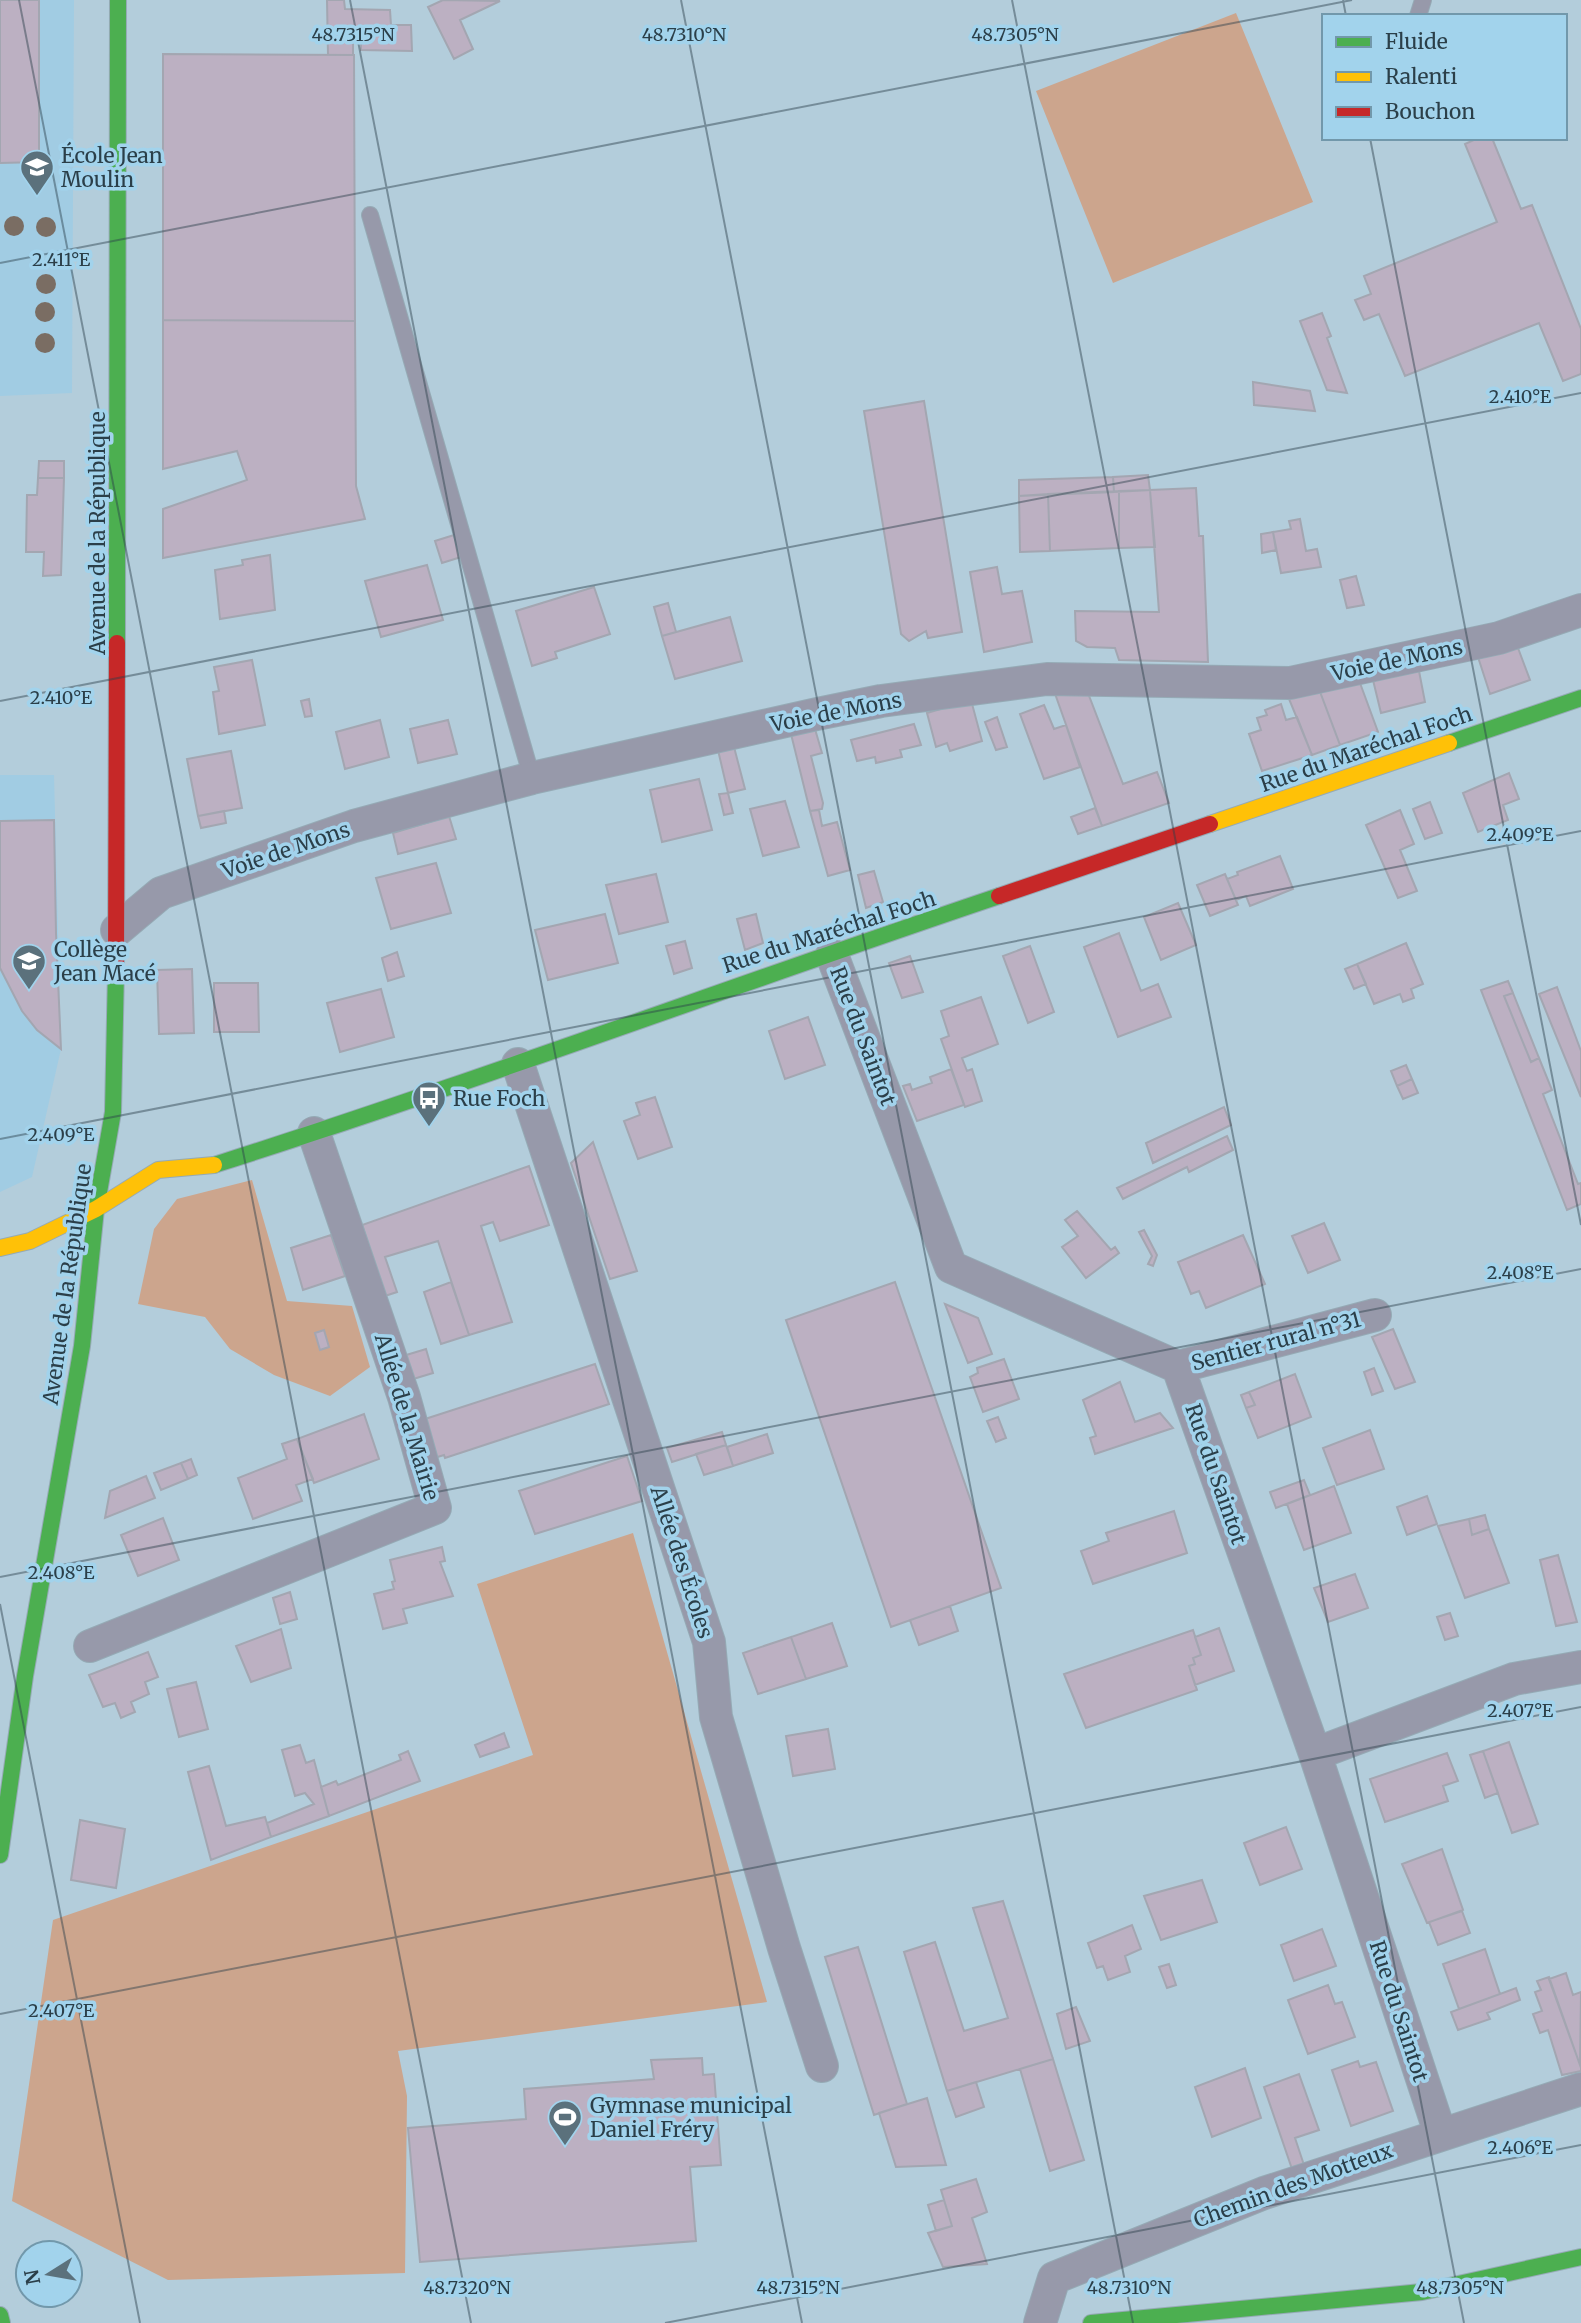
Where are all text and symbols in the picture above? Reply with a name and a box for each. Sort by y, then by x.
legend [1322,14,1567,140]
text: 48.7315°N [311,23,395,46]
text: 48.7310°N [642,23,726,46]
text: 48.7305°N [971,23,1059,46]
text: Fluide [1385,28,1448,55]
text: Ralenti [1385,63,1457,90]
text: Bouchon [1385,98,1475,125]
place label: École Jean Moulin [61,141,163,193]
school or university icon: École Jean Moulin [18,148,56,197]
text: 2.411°E [32,248,91,271]
text: 2.410°E [1489,385,1552,408]
street label: Avenue de la République [84,411,111,656]
street label: Voie de Mons [1328,633,1465,687]
text: 2.410°E [30,686,93,709]
street label: Voie de Mons [767,686,904,738]
street label: Rue du Maréchal Foch [1256,700,1476,798]
street label: Voie de Mons [218,816,353,885]
text: 2.409°E [1487,823,1554,846]
street label: Rue du Maréchal Foch [719,885,939,979]
place label: Collège Jean Macé [53,936,156,987]
school or university icon: Collège Jean Macé [10,942,48,991]
street label: Rue du Saintot [824,963,902,1109]
bus stop icon: Rue Foch [410,1079,448,1128]
place label: Rue Foch [453,1085,545,1112]
text: 2.409°E [28,1123,95,1146]
street label: Avenue de la République [37,1162,97,1407]
text: 2.408°E [1487,1261,1554,1284]
street label: Sentier rural n°31 [1188,1305,1364,1377]
street label: Allée de la Mairie [369,1329,445,1504]
street label: Rue du Saintot [1179,1400,1253,1548]
street label: Allée des Écoles [644,1481,720,1642]
text: 2.408°E [28,1561,95,1584]
text: 2.407°E [1487,1699,1554,1722]
street label: Rue du Saintot [1363,1937,1435,2085]
text: 2.407°E [28,1999,95,2022]
place label: Gymnase municipal Daniel Fréry [590,2092,792,2143]
sports icon: Gymnase municipal Daniel Fréry [546,2098,584,2147]
street label: Chemin des Motteux [1190,2136,1397,2234]
text: 2.406°E [1487,2136,1553,2159]
north arrow [14,2239,84,2309]
text: N [19,2268,46,2287]
text: 48.7320°N [423,2276,511,2299]
text: 48.7315°N [756,2276,840,2299]
text: 48.7310°N [1087,2276,1171,2299]
text: 48.7305°N [1416,2276,1504,2299]

